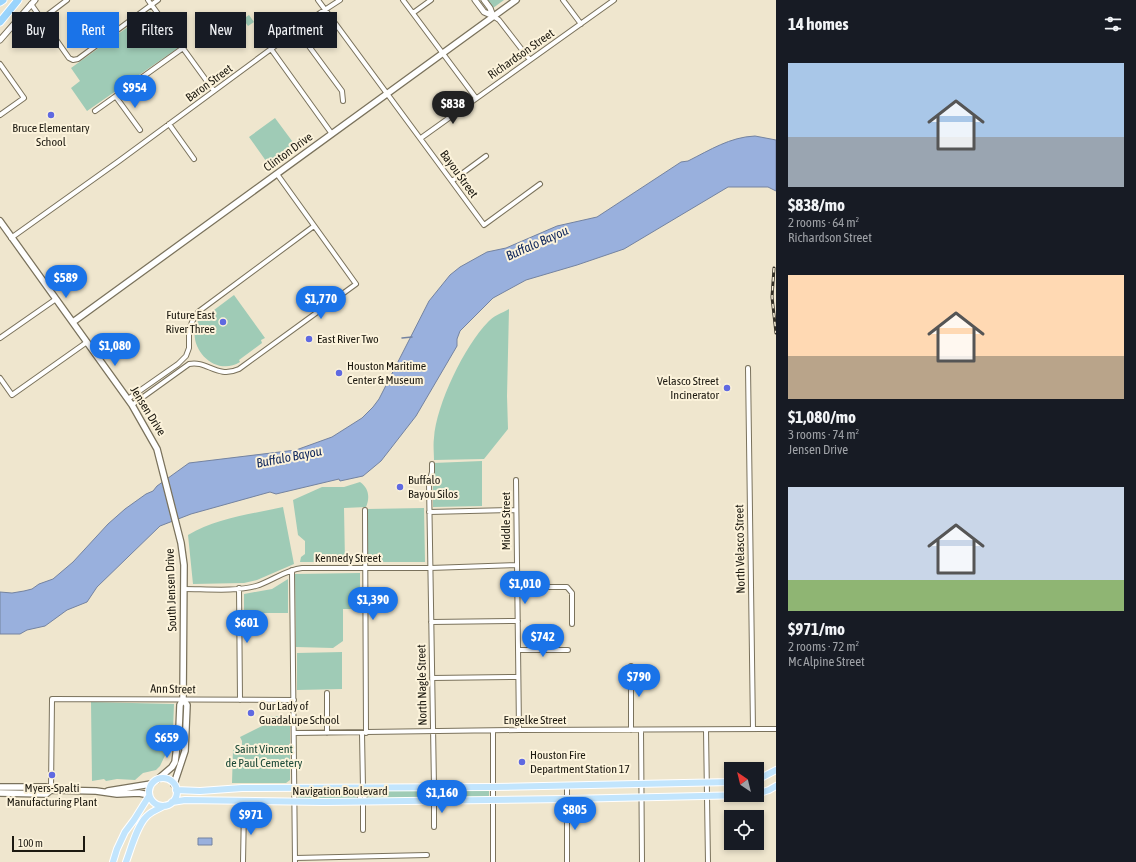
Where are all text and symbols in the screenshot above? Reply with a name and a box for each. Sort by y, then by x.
chip: Buy [12,12,59,48]
chip: Rent [67,12,119,48]
chip: Filters [127,12,187,48]
chip: New [195,12,246,48]
chip: Apartment [254,12,337,48]
icon: filters [1102,13,1124,35]
text: 14 homes [788,14,849,34]
street label: Richardson Street [485,26,557,82]
street label: Baron Street [183,61,235,105]
pin: $954 [111,75,159,109]
text: $954 [123,80,147,95]
icon: home [920,89,992,161]
pin: $838 [429,91,477,125]
text: $838 [441,96,465,111]
marker: Bruce Elementary School [46,110,56,120]
place label: Bruce Elementary School [12,121,90,149]
street label: Clinton Drive [261,130,315,174]
street label: Bayou Street [437,147,481,201]
text: $838/mo [788,195,845,215]
text: 2 rooms · 64 m² [788,215,859,230]
water label: Buffalo Bayou [504,223,570,263]
text: Richardson Street [788,230,872,245]
pin: $589 [42,265,90,299]
text: $589 [54,270,78,285]
pin: $1,770 [288,286,354,320]
text: $1,770 [305,291,337,306]
icon: home [920,301,992,373]
place label: Future East River Three [166,308,216,336]
marker: Future East River Three [218,317,228,327]
place label: East River Two [317,332,379,346]
pin: $1,080 [82,333,148,367]
marker: East River Two [304,334,314,344]
text: $1,080 [99,338,131,353]
place label: Houston Maritime Center & Museum [347,359,426,387]
marker: Houston Maritime Center & Museum [334,368,344,378]
place label: Velasco Street Incinerator [657,374,720,402]
marker: Velasco Street Incinerator [722,383,732,393]
street label: Jensen Drive [127,384,169,438]
text: $1,080/mo [788,407,856,427]
text: 3 rooms · 74 m² [788,427,859,442]
text: Jensen Drive [788,442,848,457]
water label: Buffalo Bayou [255,443,323,471]
place label: Buffalo Bayou Silos [408,473,458,501]
marker: Buffalo Bayou Silos [395,482,405,492]
street label: Middle Street [499,491,513,550]
street label: North Velasco Street [732,504,748,594]
icon: home [920,513,992,585]
street label: South Jensen Drive [163,548,179,632]
street label: Kennedy Street [315,551,382,565]
pin: $1,010 [492,571,558,605]
text: $1,010 [509,576,541,591]
pin: $1,390 [340,587,406,621]
text: $1,390 [357,592,389,607]
pin: $601 [223,610,271,644]
text: $601 [235,615,259,630]
text: $971/mo [788,619,845,639]
pin: $742 [519,624,567,658]
text: $742 [531,629,555,644]
text: 2 rooms · 72 m² [788,639,859,654]
street label: North Nagle Street [414,644,430,726]
text: Mc Alpine Street [788,654,865,669]
pin: $790 [615,664,663,698]
text: $790 [627,669,651,684]
street label: Ann Street [150,682,196,696]
place label: Our Lady of Guadalupe School [259,699,340,727]
marker: Our Lady of Guadalupe School [246,708,256,718]
street label: Engelke Street [504,713,567,727]
pin: $659 [143,725,191,759]
text: $659 [155,730,179,745]
park label: Saint Vincent de Paul Cemetery [226,742,302,770]
place label: Houston Fire Department Station 17 [530,748,630,776]
marker: Houston Fire Department Station 17 [517,757,527,767]
north arrow [724,762,764,802]
map controls [724,762,764,850]
marker: Myers-Spalti Manufacturing Plant [47,770,57,780]
pin: $1,160 [409,780,475,814]
place label: Myers-Spalti Manufacturing Plant [7,781,98,809]
street label: Navigation Boulevard [292,784,388,798]
text: $1,160 [426,785,458,800]
pin: $805 [551,797,599,831]
pin: $971 [227,802,275,836]
text: $805 [563,802,587,817]
text: $971 [239,807,263,822]
button: locate [724,810,764,850]
scale bar [12,834,85,853]
text: 100 m [18,837,43,849]

